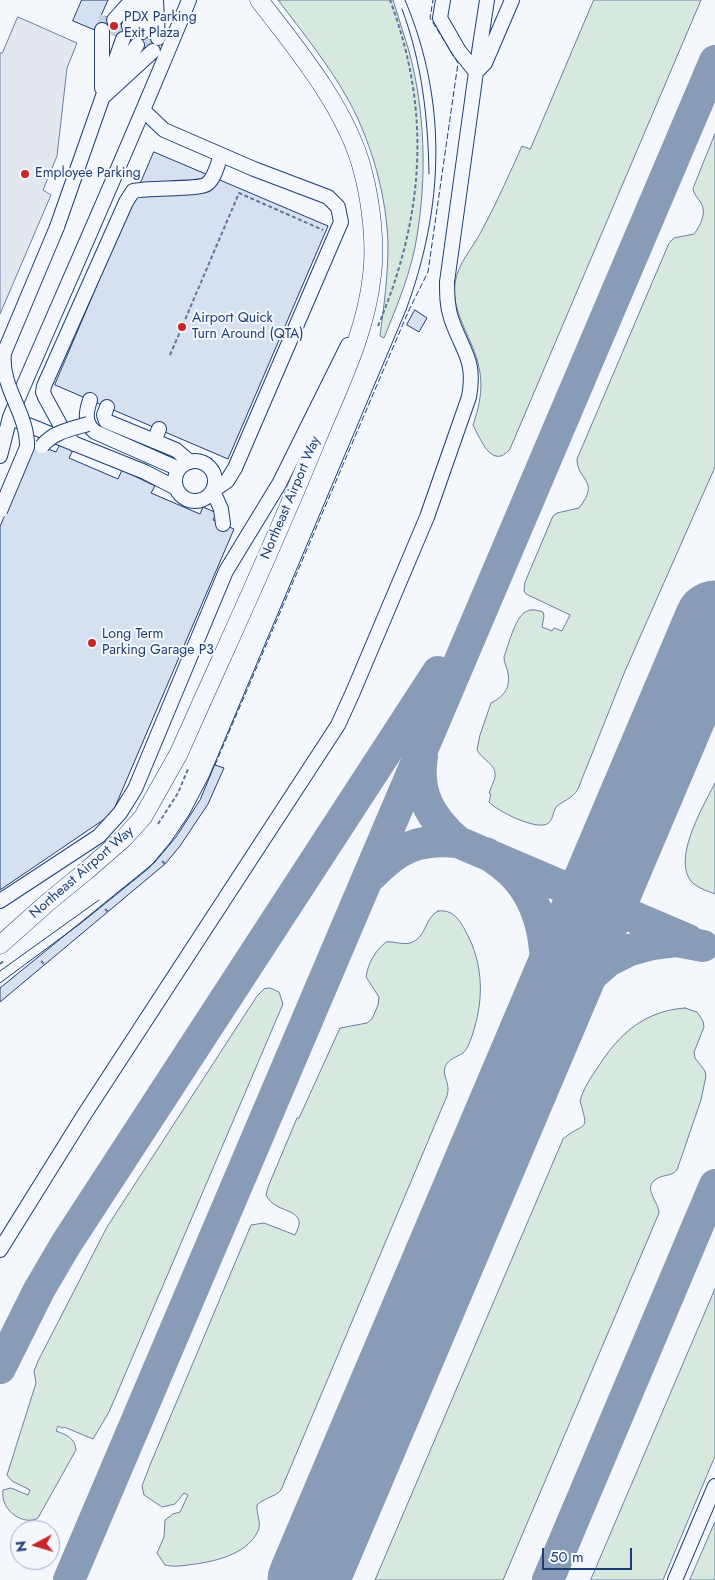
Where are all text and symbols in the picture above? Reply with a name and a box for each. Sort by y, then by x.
place label: PDX Parking Exit Plaza [124,10,197,42]
marker: PDX Parking Exit Plaza [108,20,120,32]
place label: Employee Parking [35,166,141,182]
marker: Employee Parking [19,168,31,180]
place label: Airport Quick Turn Around (QTA) [192,311,304,344]
marker: Airport Quick Turn Around (QTA) [176,321,188,333]
street label: Northeast Airport Way [257,434,325,562]
place label: Long Term Parking Garage P3 [102,627,214,660]
marker: Long Term Parking Garage P3 [86,637,98,649]
street label: Northeast Airport Way [27,823,137,923]
north arrow [10,1520,60,1570]
scale bar [545,1538,635,1570]
text: N [11,1540,32,1553]
text: 50 m [550,1546,584,1568]

